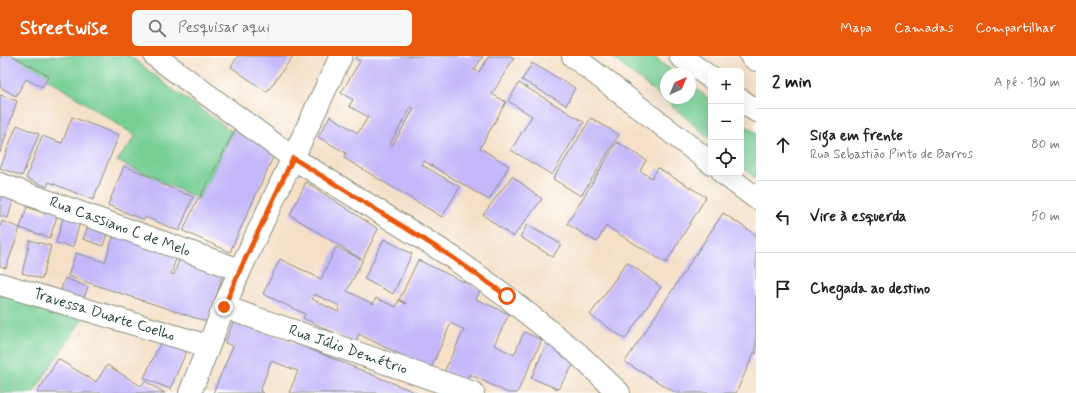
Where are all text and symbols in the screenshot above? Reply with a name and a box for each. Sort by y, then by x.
search box [132,10,412,46]
text: Streetwise [20,16,108,41]
icon: search [146,17,168,39]
text: Pesquisar aqui [178,18,270,38]
text: Mapa [840,19,872,37]
text: Camadas [894,19,953,37]
text: Compartilhar [975,19,1056,37]
north arrow [660,68,696,104]
map controls [708,68,744,176]
button: + [708,68,744,104]
text: 2 min [772,71,812,93]
text: A pé · 130 m [994,74,1060,91]
button: − [708,104,744,140]
text: Siga em frente [810,126,903,146]
icon: ahead [772,134,794,156]
text: 80 m [1031,136,1060,153]
button: locate [708,140,744,176]
text: Rua Sebastião Pinto de Barros [810,146,973,163]
street label: Rua Cassiano C de Melo [47,192,193,262]
icon: left [772,206,794,228]
text: Vire à esquerda [810,207,906,227]
text: 50 m [1031,208,1060,225]
icon: arrive [772,278,794,300]
text: Chegada ao destino [810,279,930,299]
street label: Travessa Duarte Coelho [31,284,177,346]
route start [498,287,516,305]
route end [215,298,233,316]
street label: Rua Júlio Demétrio [286,320,410,380]

